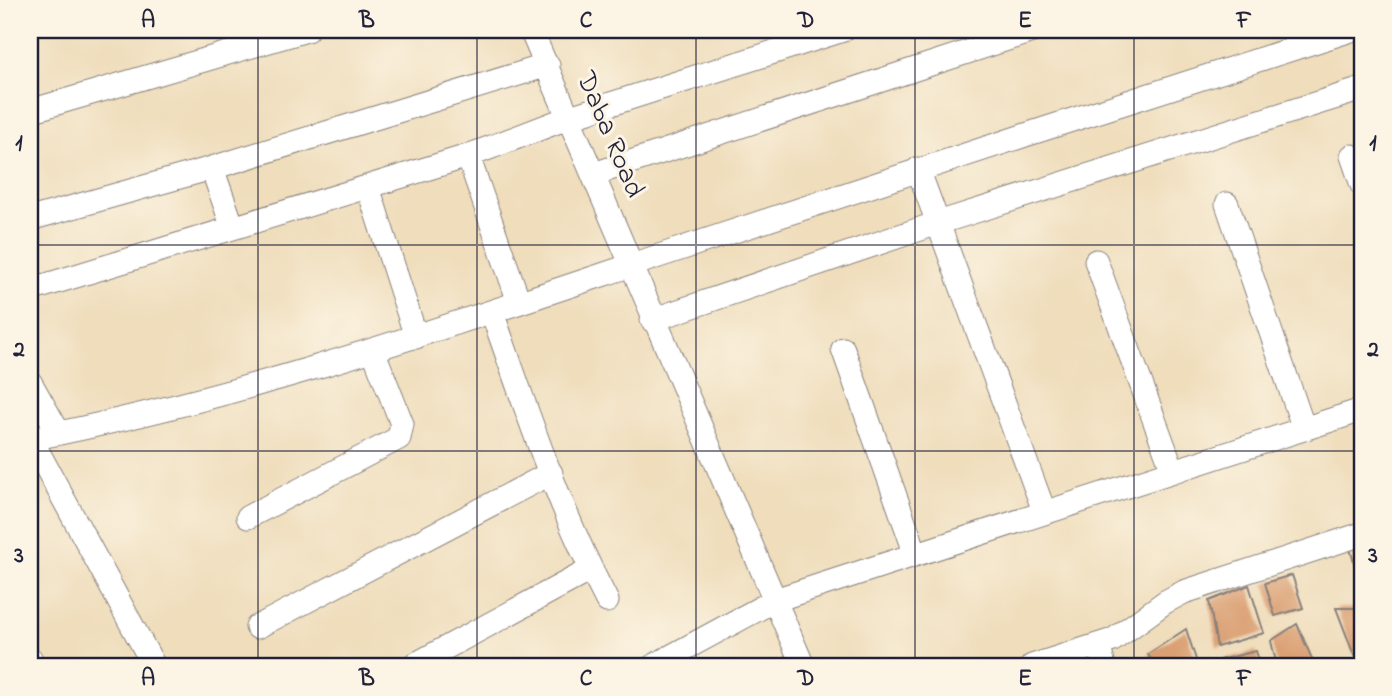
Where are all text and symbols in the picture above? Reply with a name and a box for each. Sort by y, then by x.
text: A [141,5,155,38]
text: B [358,5,375,38]
text: C [580,5,593,38]
text: D [797,5,814,38]
text: E [1018,5,1032,38]
text: F [1236,5,1252,38]
street label: Daba Road [564,65,654,205]
text: 1 [15,128,23,161]
text: 1 [1369,128,1377,161]
text: 2 [12,334,25,367]
text: 2 [1366,334,1379,367]
text: 3 [13,540,24,573]
text: 3 [1367,540,1378,573]
text: A [141,663,155,696]
text: B [358,663,375,696]
text: C [580,663,593,696]
text: D [797,663,814,696]
text: E [1018,663,1032,696]
text: F [1236,663,1252,696]

